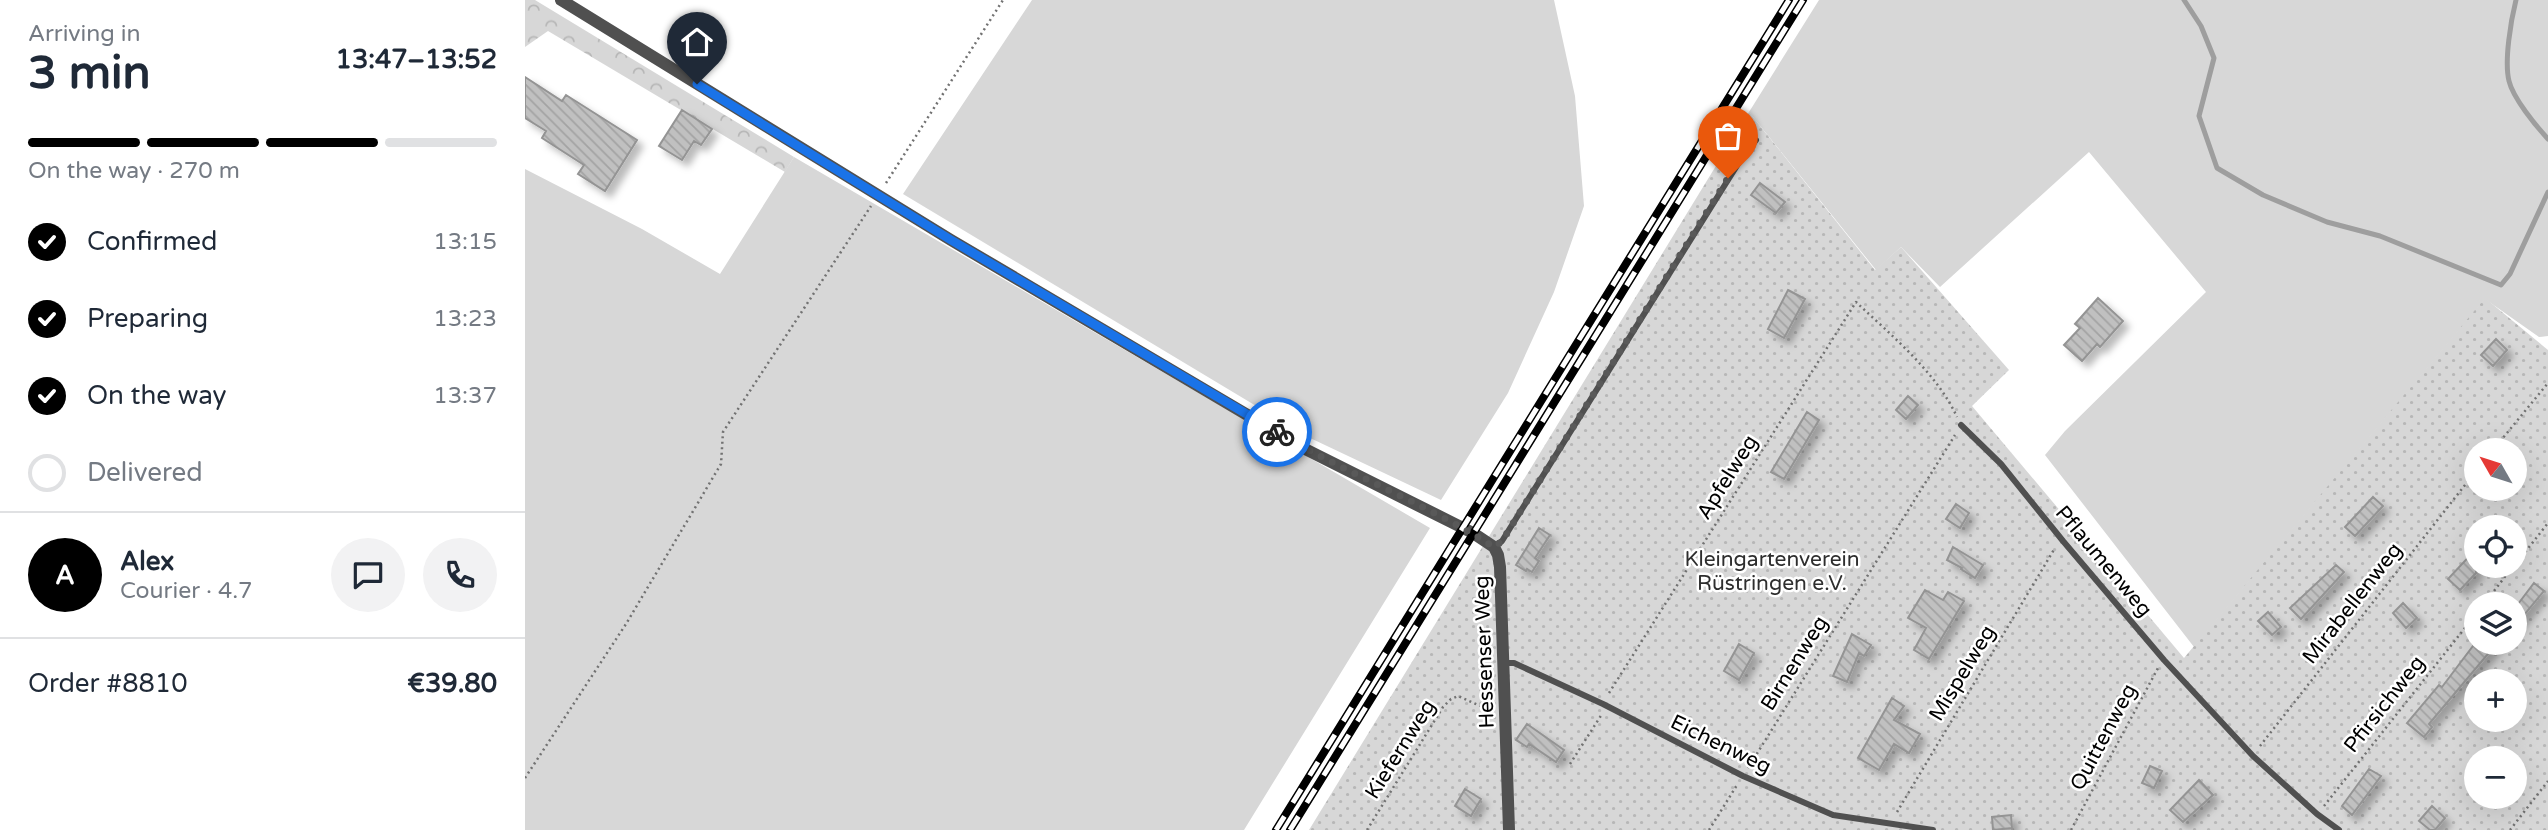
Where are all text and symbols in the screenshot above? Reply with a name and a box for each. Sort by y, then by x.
pin [667,12.0,727,84]
text: Arriving in [28,20,141,48]
icon: home [678,23,716,61]
text: 13:47–13:52 [336,44,497,75]
text: 3 min [28,46,151,101]
pin [1698,106,1758,178]
icon: bag [1709,117,1747,155]
text: On the way · 270 m [28,157,240,185]
icon: check [28,223,66,261]
text: Confirmed [87,226,217,257]
text: 13:15 [433,228,497,256]
icon: check [28,300,66,338]
text: Preparing [87,303,208,334]
text: 13:23 [433,305,497,333]
icon: check [28,377,66,415]
text: On the way [87,380,227,411]
text: 13:37 [433,382,497,410]
courier [1242,397,1312,467]
icon: bike [1258,413,1296,451]
street label: Apfelweg [1692,430,1763,524]
north arrow [2464,438,2527,500]
map controls [2464,438,2527,809]
text: Delivered [87,457,203,488]
street label: Pflaumenweg [2050,501,2157,622]
button: locate [2464,515,2527,578]
button: chat [331,538,405,612]
button: phone [423,538,497,612]
street label: Mirabellenweg [2297,538,2407,669]
text: Alex [120,546,174,577]
park label: Kleingartenverein Rüstringen e.V. [1684,547,1860,596]
text: A [55,560,75,591]
street label: Hessenser Weg [1469,575,1500,729]
text: Courier · 4.7 [120,577,253,605]
button: layers [2464,592,2527,655]
street label: Birnenweg [1756,611,1833,715]
street label: Mispelweg [1924,621,2001,726]
street label: Pfirsichweg [2339,651,2430,758]
text: Order #8810 [28,668,188,699]
text: €39.80 [407,668,497,699]
button: + [2464,669,2527,732]
street label: Quittenweg [2065,680,2142,795]
street label: Kiefernweg [1360,695,1441,804]
street label: Eichenweg [1666,709,1775,780]
button: − [2464,746,2527,809]

